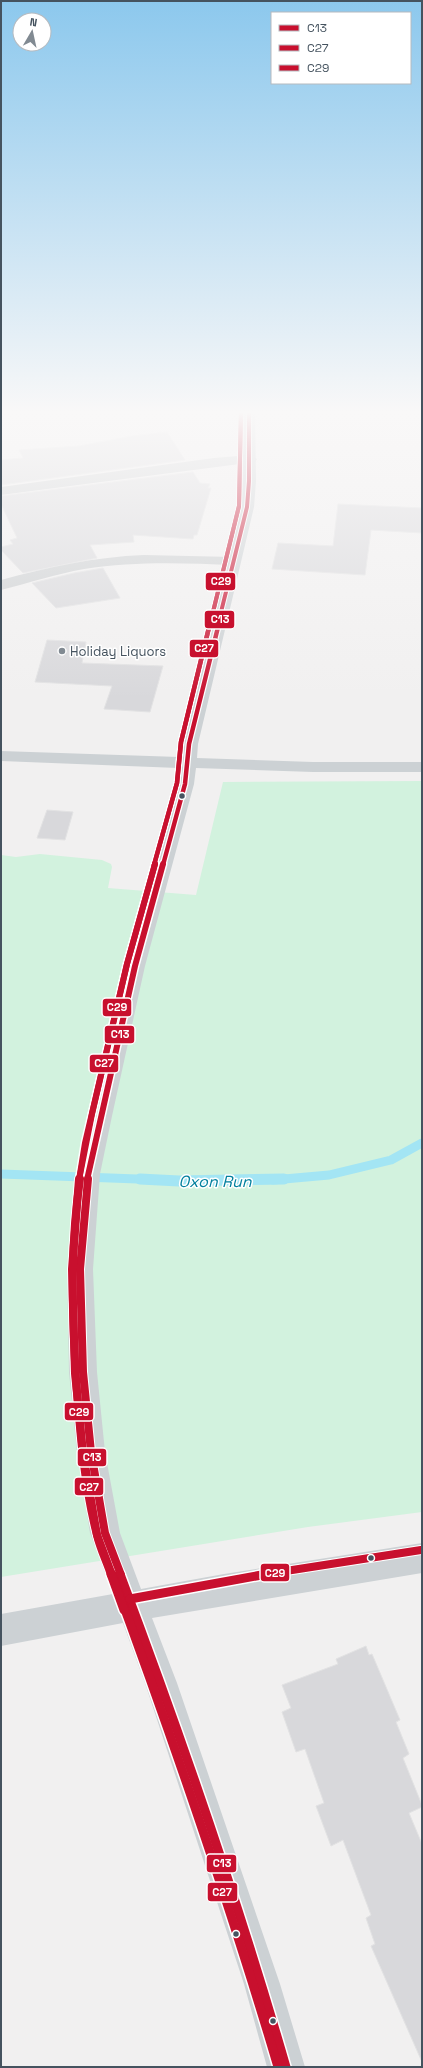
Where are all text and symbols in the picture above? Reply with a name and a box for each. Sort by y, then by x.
north arrow [12,12,52,52]
legend [271,12,411,84]
text: N [29,15,38,30]
text: C13 [307,20,327,36]
text: C27 [307,40,329,56]
text: C29 [307,60,329,76]
line badge: C29 [205,572,236,591]
text: C29 [211,574,231,588]
line badge: C13 [204,610,235,629]
text: C13 [211,612,230,626]
line badge: C27 [189,639,219,658]
text: C27 [194,641,214,655]
place label: Holiday Liquors [70,643,166,660]
marker: Holiday Liquors [57,646,67,656]
unlabelled marker [177,791,187,801]
line badge: C29 [102,998,132,1017]
text: C29 [107,1000,127,1014]
line badge: C13 [104,1025,135,1044]
text: C13 [111,1027,130,1041]
line badge: C27 [89,1054,119,1073]
text: C27 [94,1056,114,1070]
water label: Oxon Run [178,1171,253,1192]
line badge: C29 [64,1402,94,1421]
text: C29 [69,1405,89,1419]
line badge: C13 [77,1448,107,1467]
text: C13 [83,1450,102,1464]
line badge: C27 [74,1477,104,1496]
text: C27 [79,1480,99,1494]
unlabelled marker [366,1553,376,1563]
line badge: C29 [260,1563,290,1582]
text: C29 [265,1566,285,1580]
line badge: C13 [206,1854,237,1873]
text: C13 [213,1856,232,1870]
line badge: C27 [207,1882,238,1902]
text: C27 [212,1885,232,1899]
unlabelled marker [231,1929,241,1939]
unlabelled marker [268,2016,278,2026]

